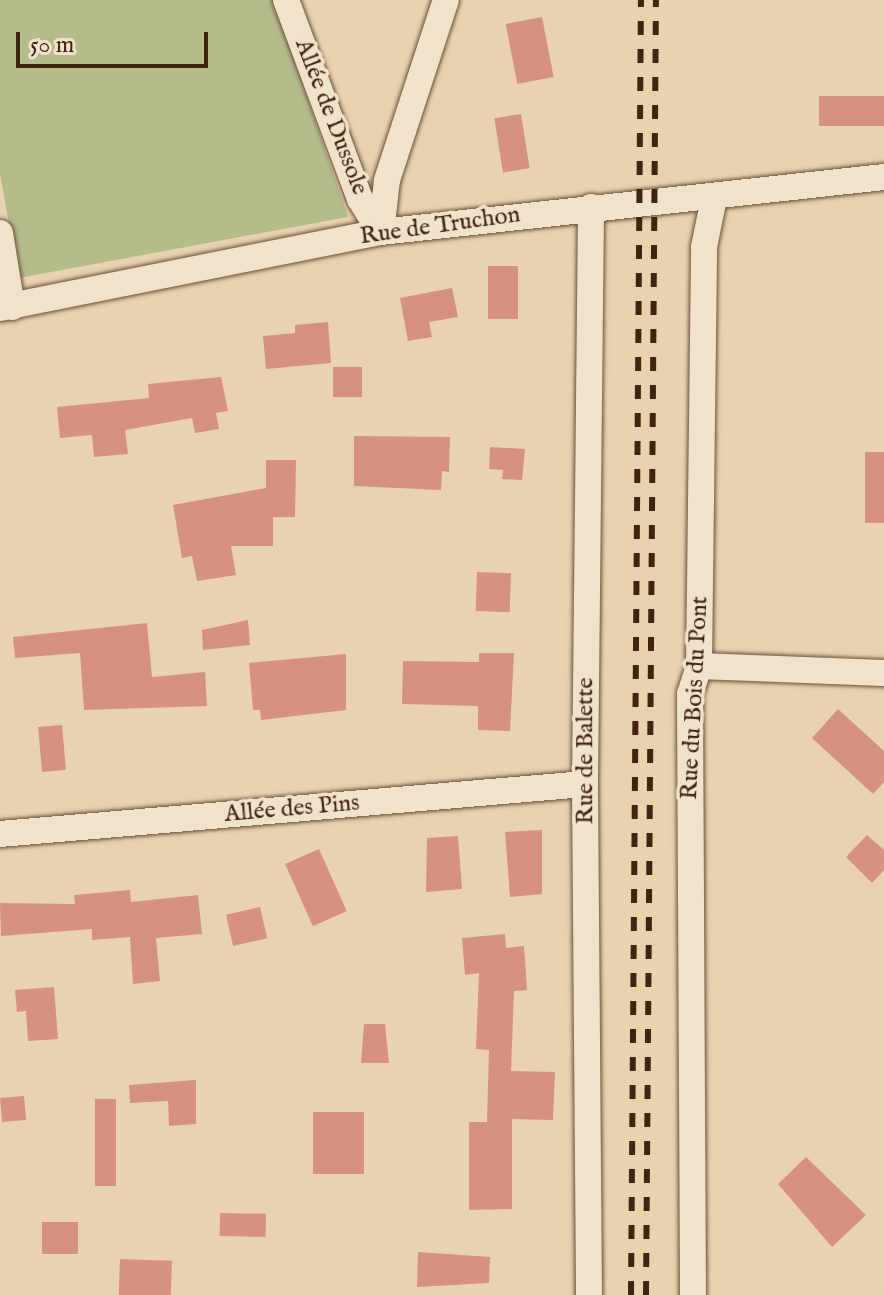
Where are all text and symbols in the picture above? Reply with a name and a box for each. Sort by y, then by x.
scale bar [20,16,212,66]
text: 50 m [30,30,74,61]
street label: Allée de Dussole [288,35,374,199]
street label: Rue de Truchon [358,201,522,251]
street label: Rue du Bois du Pont [675,595,715,801]
street label: Rue de Balette [572,677,600,825]
street label: Allée des Pins [223,789,361,829]

